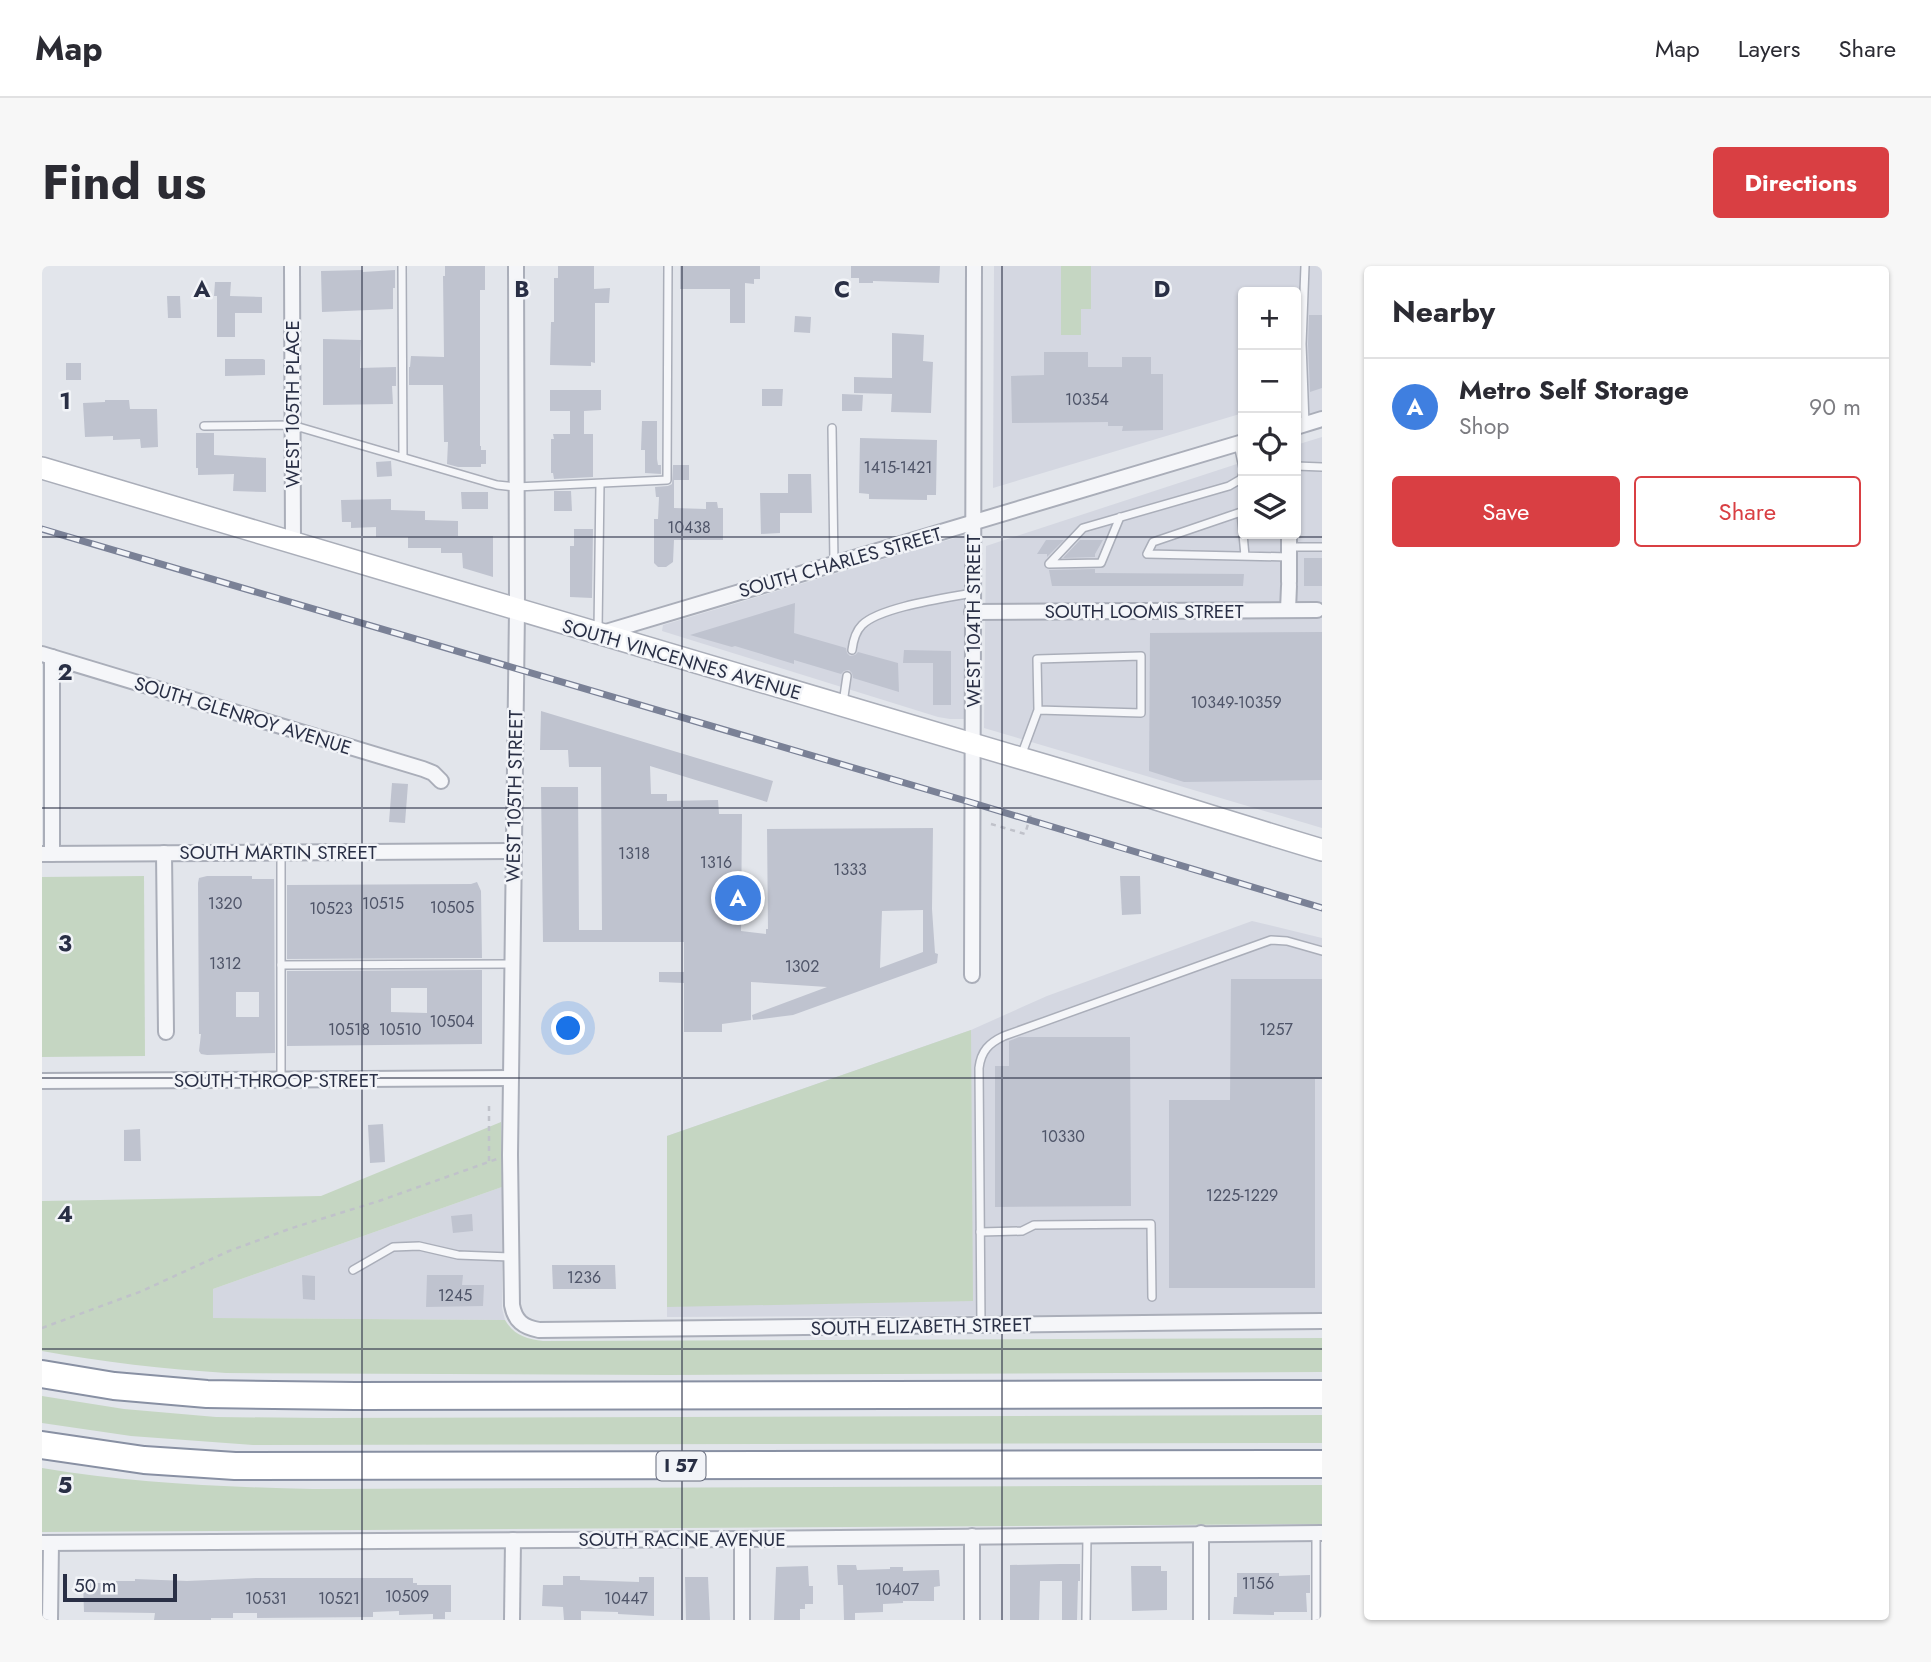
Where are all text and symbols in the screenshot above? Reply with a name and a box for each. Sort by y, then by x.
text: Map [35,25,103,72]
text: Map [1655,31,1700,66]
text: Layers [1738,31,1800,66]
text: Share [1838,31,1896,66]
text: Find us [42,147,206,217]
button: Directions [1713,147,1889,218]
text: A [193,272,211,306]
text: B [514,272,530,306]
text: C [834,272,850,306]
text: D [1154,272,1171,306]
map controls [1238,287,1301,539]
button: + [1238,287,1301,350]
text: Nearby [1392,290,1495,333]
street label: WEST 105TH PLACE [279,320,306,488]
button: − [1238,350,1301,413]
text: Metro Self Storage [1459,371,1689,409]
text: 1 [59,384,71,418]
house number: 10354 [1065,388,1109,411]
text: A [1407,390,1423,424]
text: 90 m [1809,390,1861,424]
text: Shop [1459,409,1509,443]
button: locate [1238,413,1301,476]
house number: 1415-1421 [864,456,932,479]
button: layers [1238,476,1301,539]
button: Save [1392,476,1620,547]
button: Share [1634,476,1861,547]
house number: 10438 [667,516,711,539]
street label: SOUTH CHARLES STREET [736,521,945,604]
street label: WEST 104TH STREET [960,534,987,707]
street label: SOUTH LOOMIS STREET [1044,598,1244,625]
street label: SOUTH VINCENNES AVENUE [559,612,805,707]
text: 2 [57,655,73,689]
street label: SOUTH GLENROY AVENUE [131,670,355,761]
house number: 10349-10359 [1190,691,1282,714]
street label: WEST 105TH STREET [499,709,530,883]
street label: SOUTH MARTIN STREET [179,839,377,866]
house number: 1318 [618,842,650,865]
house number: 1316 [700,851,732,874]
house number: 1333 [833,858,867,881]
pin: A [715,872,761,924]
house number: 1320 [208,892,242,915]
house number: 10515 [362,892,404,915]
house number: 10505 [430,896,474,919]
house number: 10523 [309,897,353,920]
text: 3 [58,926,72,960]
house number: 1312 [209,952,241,975]
house number: 1302 [785,955,819,978]
house number: 10504 [430,1010,474,1033]
your location [551,1011,585,1045]
house number: 10518 [328,1018,370,1041]
house number: 10510 [379,1018,421,1041]
house number: 1257 [1259,1018,1293,1041]
street label: SOUTH THROOP STREET [174,1067,378,1094]
house number: 10330 [1041,1125,1085,1148]
house number: 1225-1229 [1206,1184,1278,1207]
text: 4 [57,1197,73,1231]
house number: 1236 [567,1266,601,1289]
house number: 1245 [438,1284,472,1307]
street label: SOUTH ELIZABETH STREET [810,1311,1032,1342]
road number: I 57 [656,1451,706,1480]
text: 5 [58,1468,72,1502]
street label: SOUTH RACINE AVENUE [578,1526,786,1553]
scale bar [63,1571,177,1603]
text: 50 m [74,1572,117,1599]
house number: 1156 [1242,1572,1274,1595]
house number: 10407 [875,1578,920,1601]
house number: 10509 [385,1585,429,1608]
house number: 10531 [245,1587,287,1610]
house number: 10521 [318,1587,360,1610]
house number: 10447 [604,1587,649,1610]

